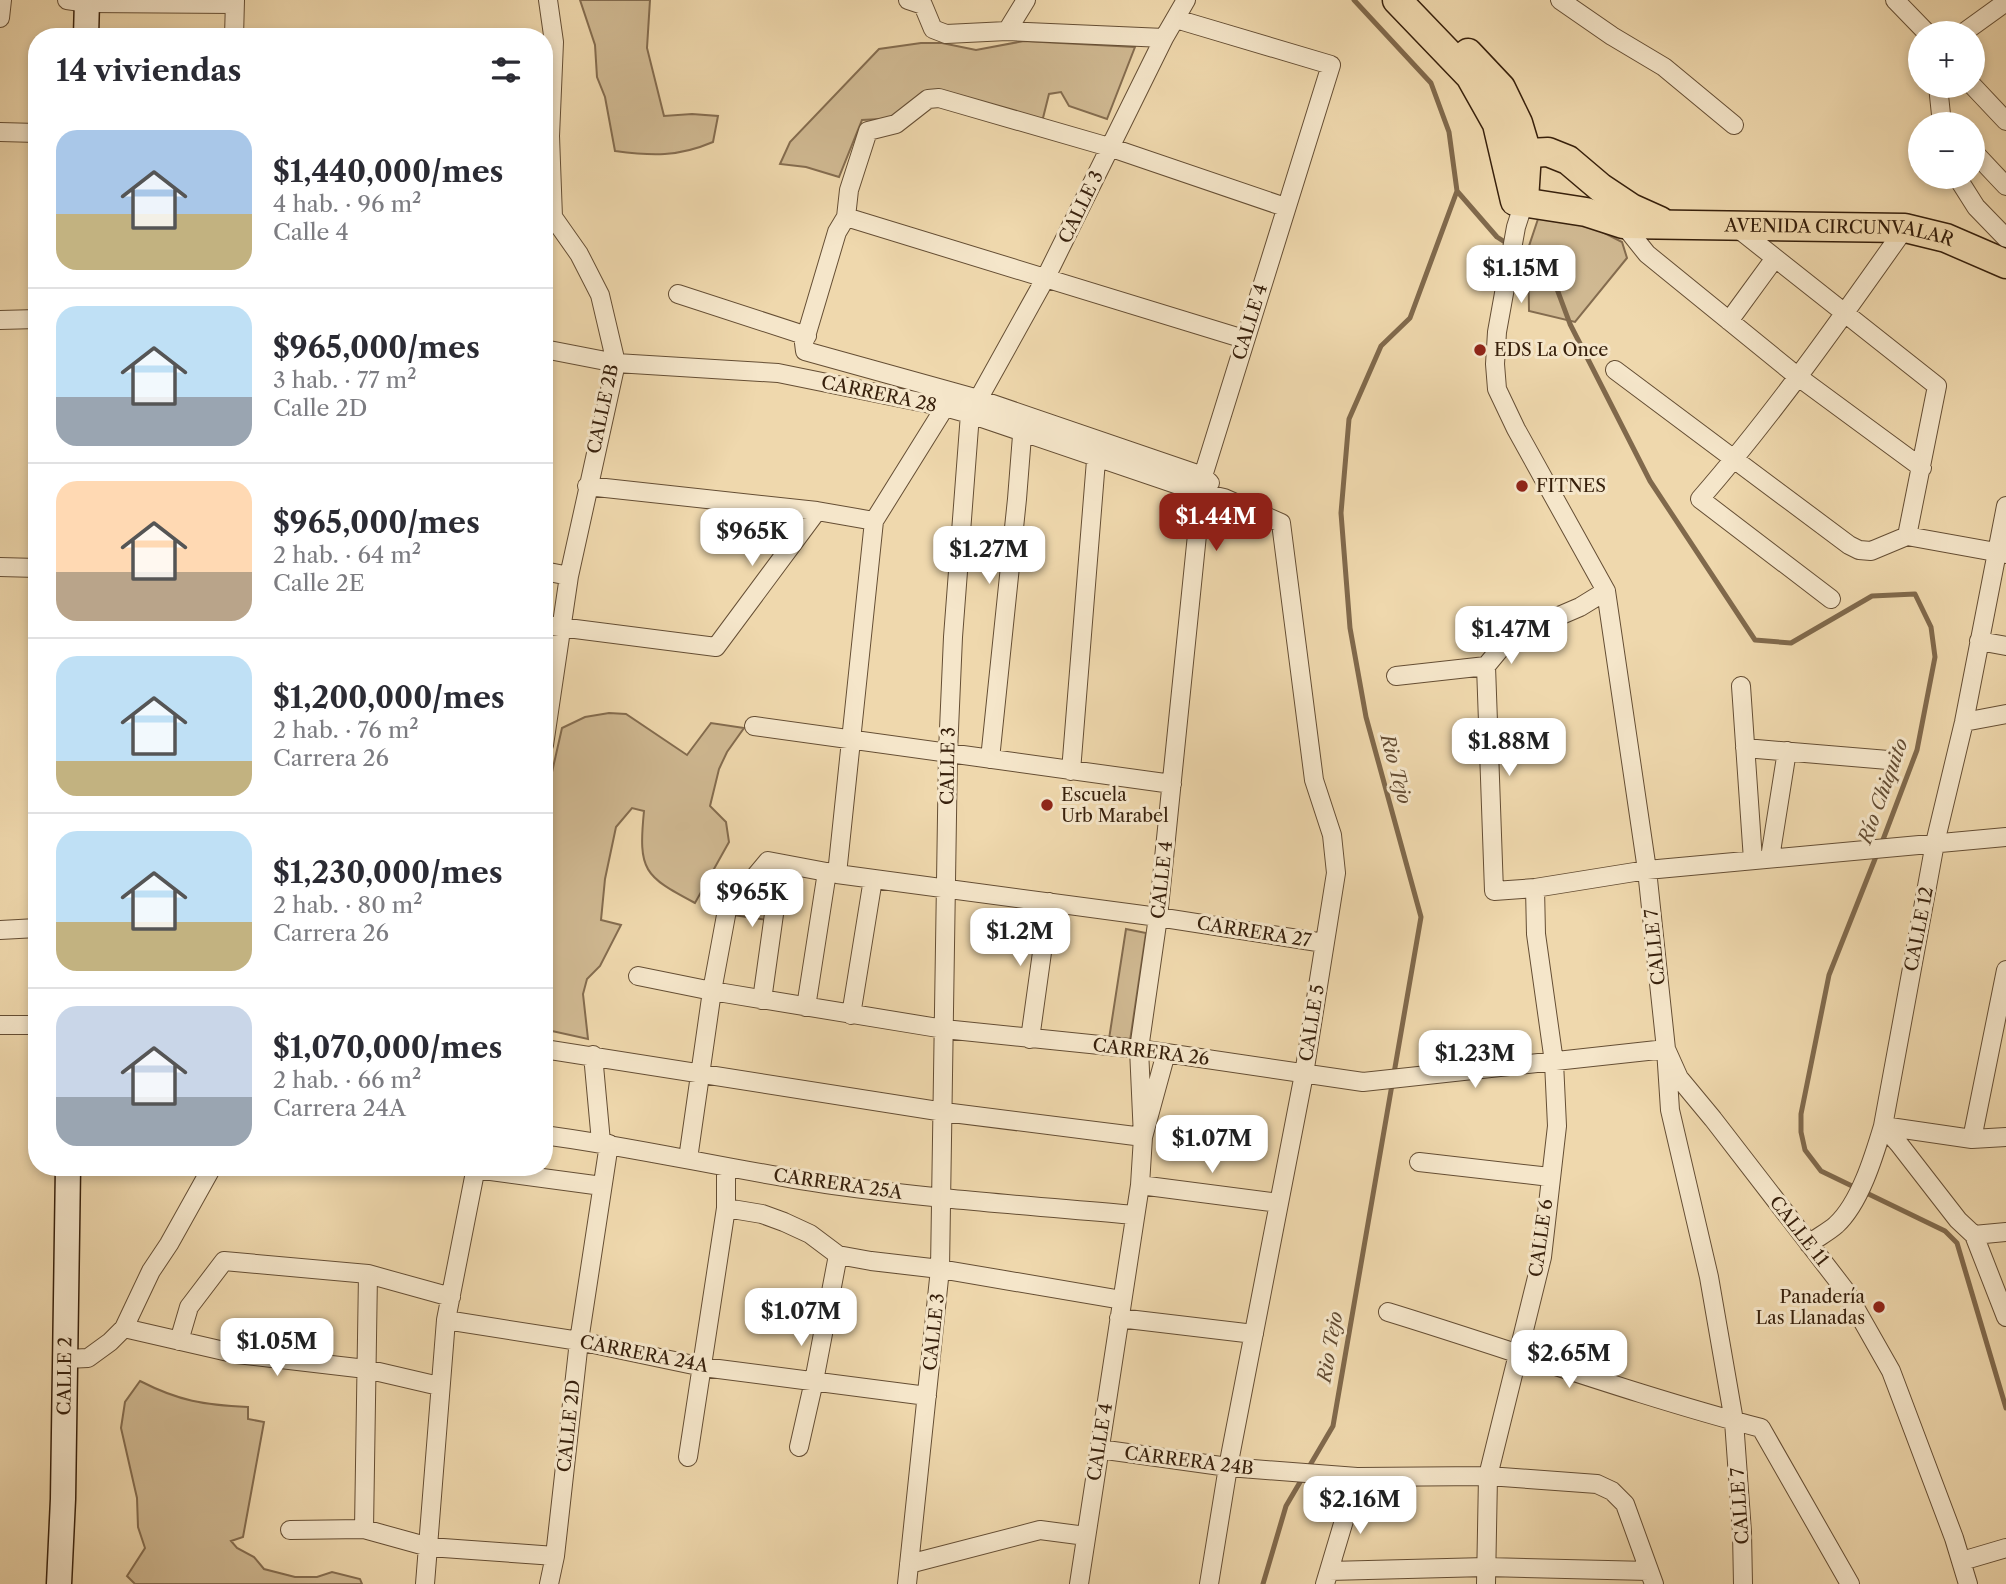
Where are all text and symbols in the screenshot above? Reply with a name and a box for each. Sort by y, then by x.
map controls [1908,21,1985,189]
button: + [1908,21,1985,98]
icon: filters [487,51,525,89]
text: 14 viviendas [56,52,242,89]
button: − [1908,112,1985,189]
text: $1,440,000/mes [273,153,504,190]
icon: home [112,158,196,242]
street label: CALLE 3 [1054,167,1108,247]
text: 4 hab. · 96 m² [273,190,421,218]
street label: AVENIDA CIRCUNVALAR [1724,214,1958,251]
text: Calle 4 [273,218,349,246]
pin: $1.15M [1464,246,1578,305]
text: $1.15M [1482,254,1560,282]
street label: CALLE 4 [1228,281,1272,363]
text: $965,000/mes [273,329,480,366]
icon: home [112,334,196,418]
place label: EDS La Once [1494,339,1608,361]
marker: EDS La Once [1472,342,1488,358]
street label: CALLE 2B [583,362,623,456]
text: 3 hab. · 77 m² [273,366,417,394]
street label: CARRERA 28 [819,371,939,417]
text: Calle 2D [273,394,367,422]
place label: FITNES [1536,475,1606,497]
marker: FITNES [1514,478,1530,494]
pin: $1.44M [1159,494,1273,553]
text: $1.44M [1175,502,1257,530]
text: $965,000/mes [273,504,480,541]
pin: $965K [703,508,801,568]
icon: home [112,509,196,593]
text: $965K [716,517,788,545]
pin: $1.27M [932,526,1046,586]
text: $1.27M [949,535,1029,563]
text: 2 hab. · 64 m² [273,541,421,569]
text: Calle 2E [273,569,365,597]
pin: $1.47M [1454,606,1568,666]
text: $1.47M [1471,615,1551,643]
text: $1,200,000/mes [273,679,505,716]
icon: home [112,684,196,768]
text: 2 hab. · 76 m² [273,716,419,744]
pin: $1.88M [1452,718,1566,778]
street label: CALLE 3 [936,727,960,805]
text: $1.88M [1468,727,1550,755]
water label: Rio Tejo [1375,730,1416,806]
water label: Río Chiquito [1853,735,1913,849]
text: Carrera 26 [273,744,389,772]
place label: Escuela Urb Marabel [1061,784,1168,827]
marker: Escuela Urb Marabel [1039,797,1055,813]
street label: CALLE 4 [1147,840,1177,920]
text: $1,230,000/mes [273,854,503,891]
icon: home [112,859,196,943]
pin: $965K [703,870,801,929]
text: $965K [716,878,788,906]
street label: CALLE 12 [1900,885,1938,973]
text: 2 hab. · 80 m² [273,891,423,919]
street label: CALLE 7 [1640,907,1670,986]
pin: $1.2M [971,908,1069,968]
street label: CARRERA 27 [1195,912,1313,952]
text: $1.2M [986,917,1054,945]
text: Carrera 26 [273,919,389,947]
street label: CALLE 5 [1295,983,1329,1063]
text: $1,070,000/mes [273,1029,502,1066]
pin: $1.23M [1418,1030,1532,1090]
icon: home [112,1034,196,1118]
street label: CARRERA 26 [1091,1034,1211,1070]
text: $1.23M [1435,1039,1515,1067]
text: 2 hab. · 66 m² [273,1066,421,1094]
text: Carrera 24A [273,1094,406,1122]
pin: $1.07M [1155,1116,1269,1175]
text: $1.07M [1172,1124,1252,1152]
street label: CARRERA 25A [772,1164,905,1204]
street label: CALLE 11 [1765,1191,1834,1271]
street label: CALLE 6 [1525,1198,1557,1278]
place label: Panadería Las Llanadas [1755,1286,1866,1329]
pin: $1.07M [744,1288,858,1348]
street label: CALLE 3 [919,1292,949,1372]
text: $1.07M [761,1297,841,1325]
marker: Panadería Las Llanadas [1871,1299,1887,1315]
water label: Rio Tejo [1312,1310,1348,1386]
pin: $1.05M [220,1318,334,1378]
text: $1.05M [236,1327,318,1355]
pin: $2.65M [1512,1330,1626,1390]
street label: CARRERA 24A [578,1331,711,1377]
street label: CALLE 2 [53,1337,76,1415]
text: $2.65M [1527,1339,1611,1367]
street label: CALLE 2D [553,1379,585,1473]
street label: CALLE 4 [1083,1402,1117,1482]
street label: CARRERA 24B [1123,1442,1255,1480]
street label: CALLE 7 [1726,1467,1754,1545]
pin: $2.16M [1303,1476,1417,1536]
text: $2.16M [1319,1485,1401,1513]

